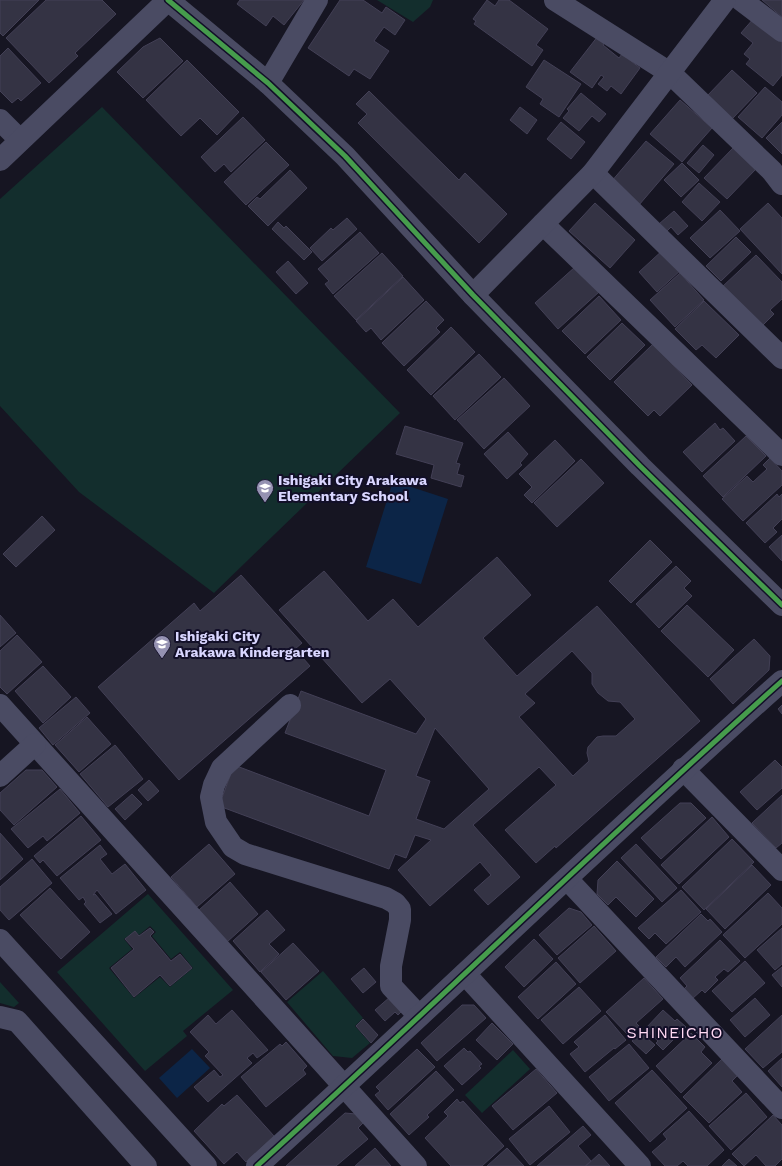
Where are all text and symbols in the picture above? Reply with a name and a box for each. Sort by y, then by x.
place label: Ishigaki City Arakawa Elementary School [278,472,428,504]
school or university icon: Ishigaki City Arakawa Elementary School [255,478,275,503]
place label: Ishigaki City Arakawa Kindergarten [175,628,329,660]
school or university icon: Ishigaki City Arakawa Kindergarten [152,634,172,659]
district label: SHINEICHO [626,1023,724,1042]

